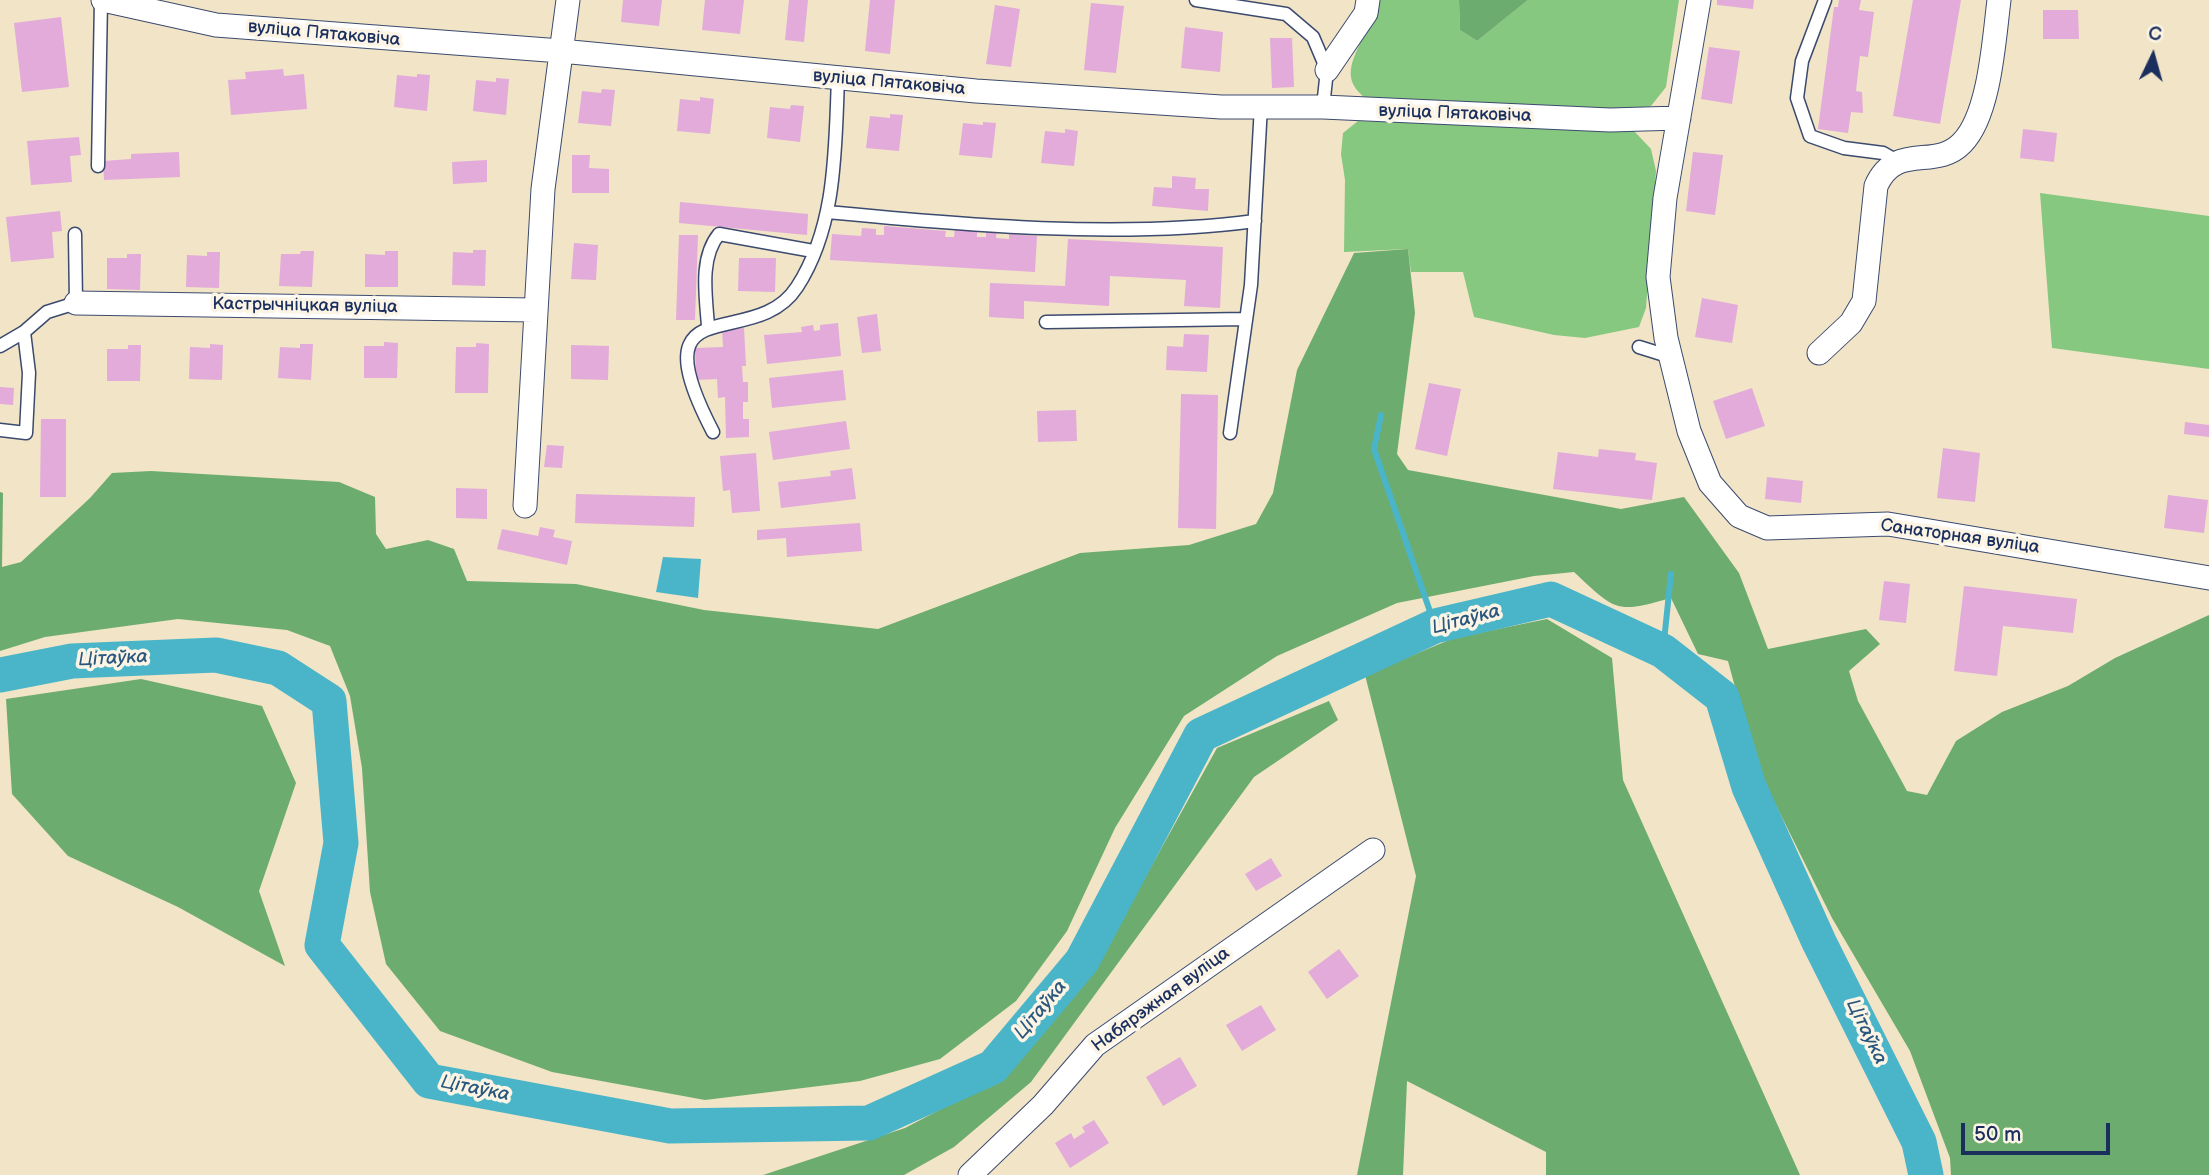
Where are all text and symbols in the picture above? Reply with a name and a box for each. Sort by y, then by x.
street label: вуліца Пятаковіча [247,17,401,51]
north arrow [2118,21,2188,91]
text: С [2147,23,2162,47]
street label: вуліца Пятаковіча [812,66,966,100]
street label: вуліца Пятаковіча [1378,101,1532,127]
street label: Кастрычніцкая вуліца [212,294,398,318]
street label: Санаторная вуліца [1879,515,2041,559]
water label: Цітаўка [1430,600,1502,640]
water label: Цітаўка [78,646,148,672]
street label: Набярэжная вуліца [1088,943,1234,1057]
water label: Цітаўка [1010,976,1072,1044]
water label: Цітаўка [1841,996,1891,1068]
water label: Цітаўка [439,1071,511,1107]
scale bar [1964,1108,2113,1152]
text: 50 m [1974,1122,2021,1147]

